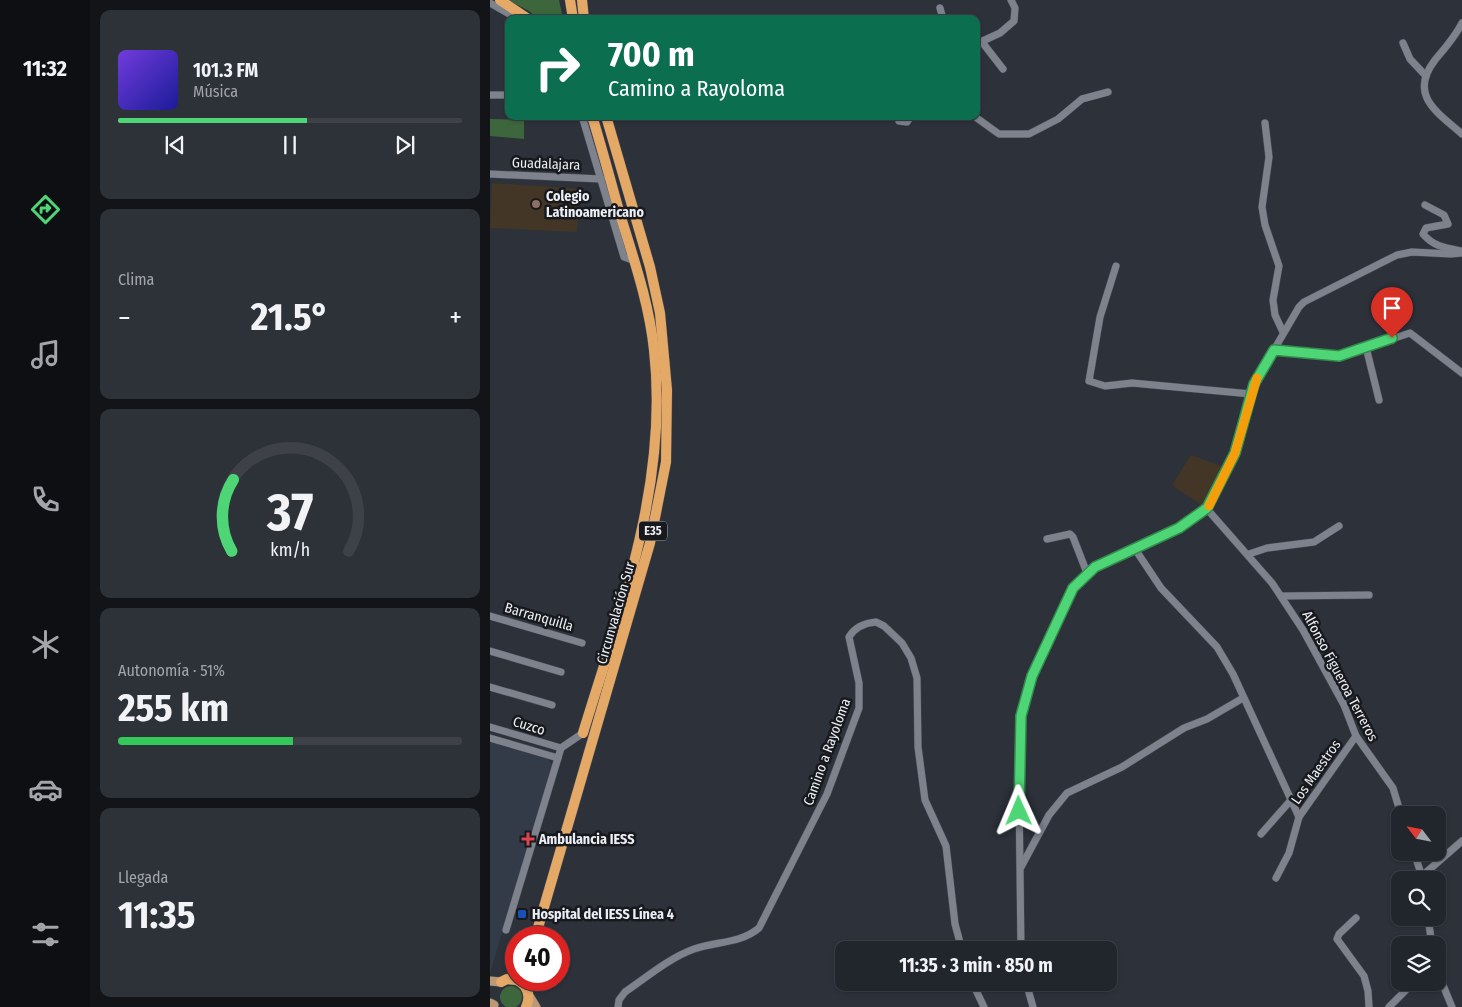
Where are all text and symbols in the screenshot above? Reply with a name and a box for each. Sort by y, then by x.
text: 700 m [608,33,695,75]
icon: right [525,35,590,100]
text: 11:32 [23,55,67,82]
text: 101.3 FM [193,59,258,82]
text: Camino a Rayoloma [608,75,785,102]
text: Música [193,82,238,101]
icon: previous [161,131,189,159]
icon: pause [276,131,304,159]
icon: next [391,131,419,159]
street label: Guadalajara [511,154,581,174]
place label: Colegio Latinoamericano [546,188,644,221]
icon: directions [28,192,63,227]
marker: Colegio Latinoamericano [530,198,542,210]
text: Clima [118,270,154,289]
pin [1371,287,1413,338]
text: 21.5° [251,294,329,340]
icon: arrive [1378,294,1406,322]
text: − [118,301,131,334]
text: + [449,301,462,334]
icon: music [28,337,63,372]
text: 37 [266,481,313,544]
icon: phone [28,482,63,517]
road number: E35 [639,522,667,540]
text: km/h [270,539,310,561]
street label: Circunvalación Sur [593,560,639,666]
street label: Barranquilla [503,599,575,635]
street label: Alfonso Figueroa Terreros [1298,608,1382,744]
icon: climate [28,627,63,662]
text: Autonomía · 51% [118,661,225,680]
text: 255 km [118,685,229,731]
street label: Camino a Rayoloma [800,696,854,808]
street label: Cuzco [511,713,547,739]
street label: Los Maestros [1288,737,1344,807]
icon: car [28,772,63,807]
position arrow [992,784,1044,836]
north arrow [1391,806,1446,861]
map controls [1391,806,1446,991]
place label: Ambulancia IESS [538,831,634,848]
marker: Ambulancia IESS [521,832,535,846]
text: Llegada [118,868,168,887]
button: search [1391,871,1446,926]
text: 11:35 [118,892,195,938]
place label: Hospital del IESS Línea 4 [532,906,674,923]
marker: Hospital del IESS Línea 4 [516,908,528,920]
icon: filters [28,917,63,952]
speed limit sign: 40 [505,926,570,991]
button: layers [1391,936,1446,991]
text: 11:35 · 3 min · 850 m [899,954,1053,977]

